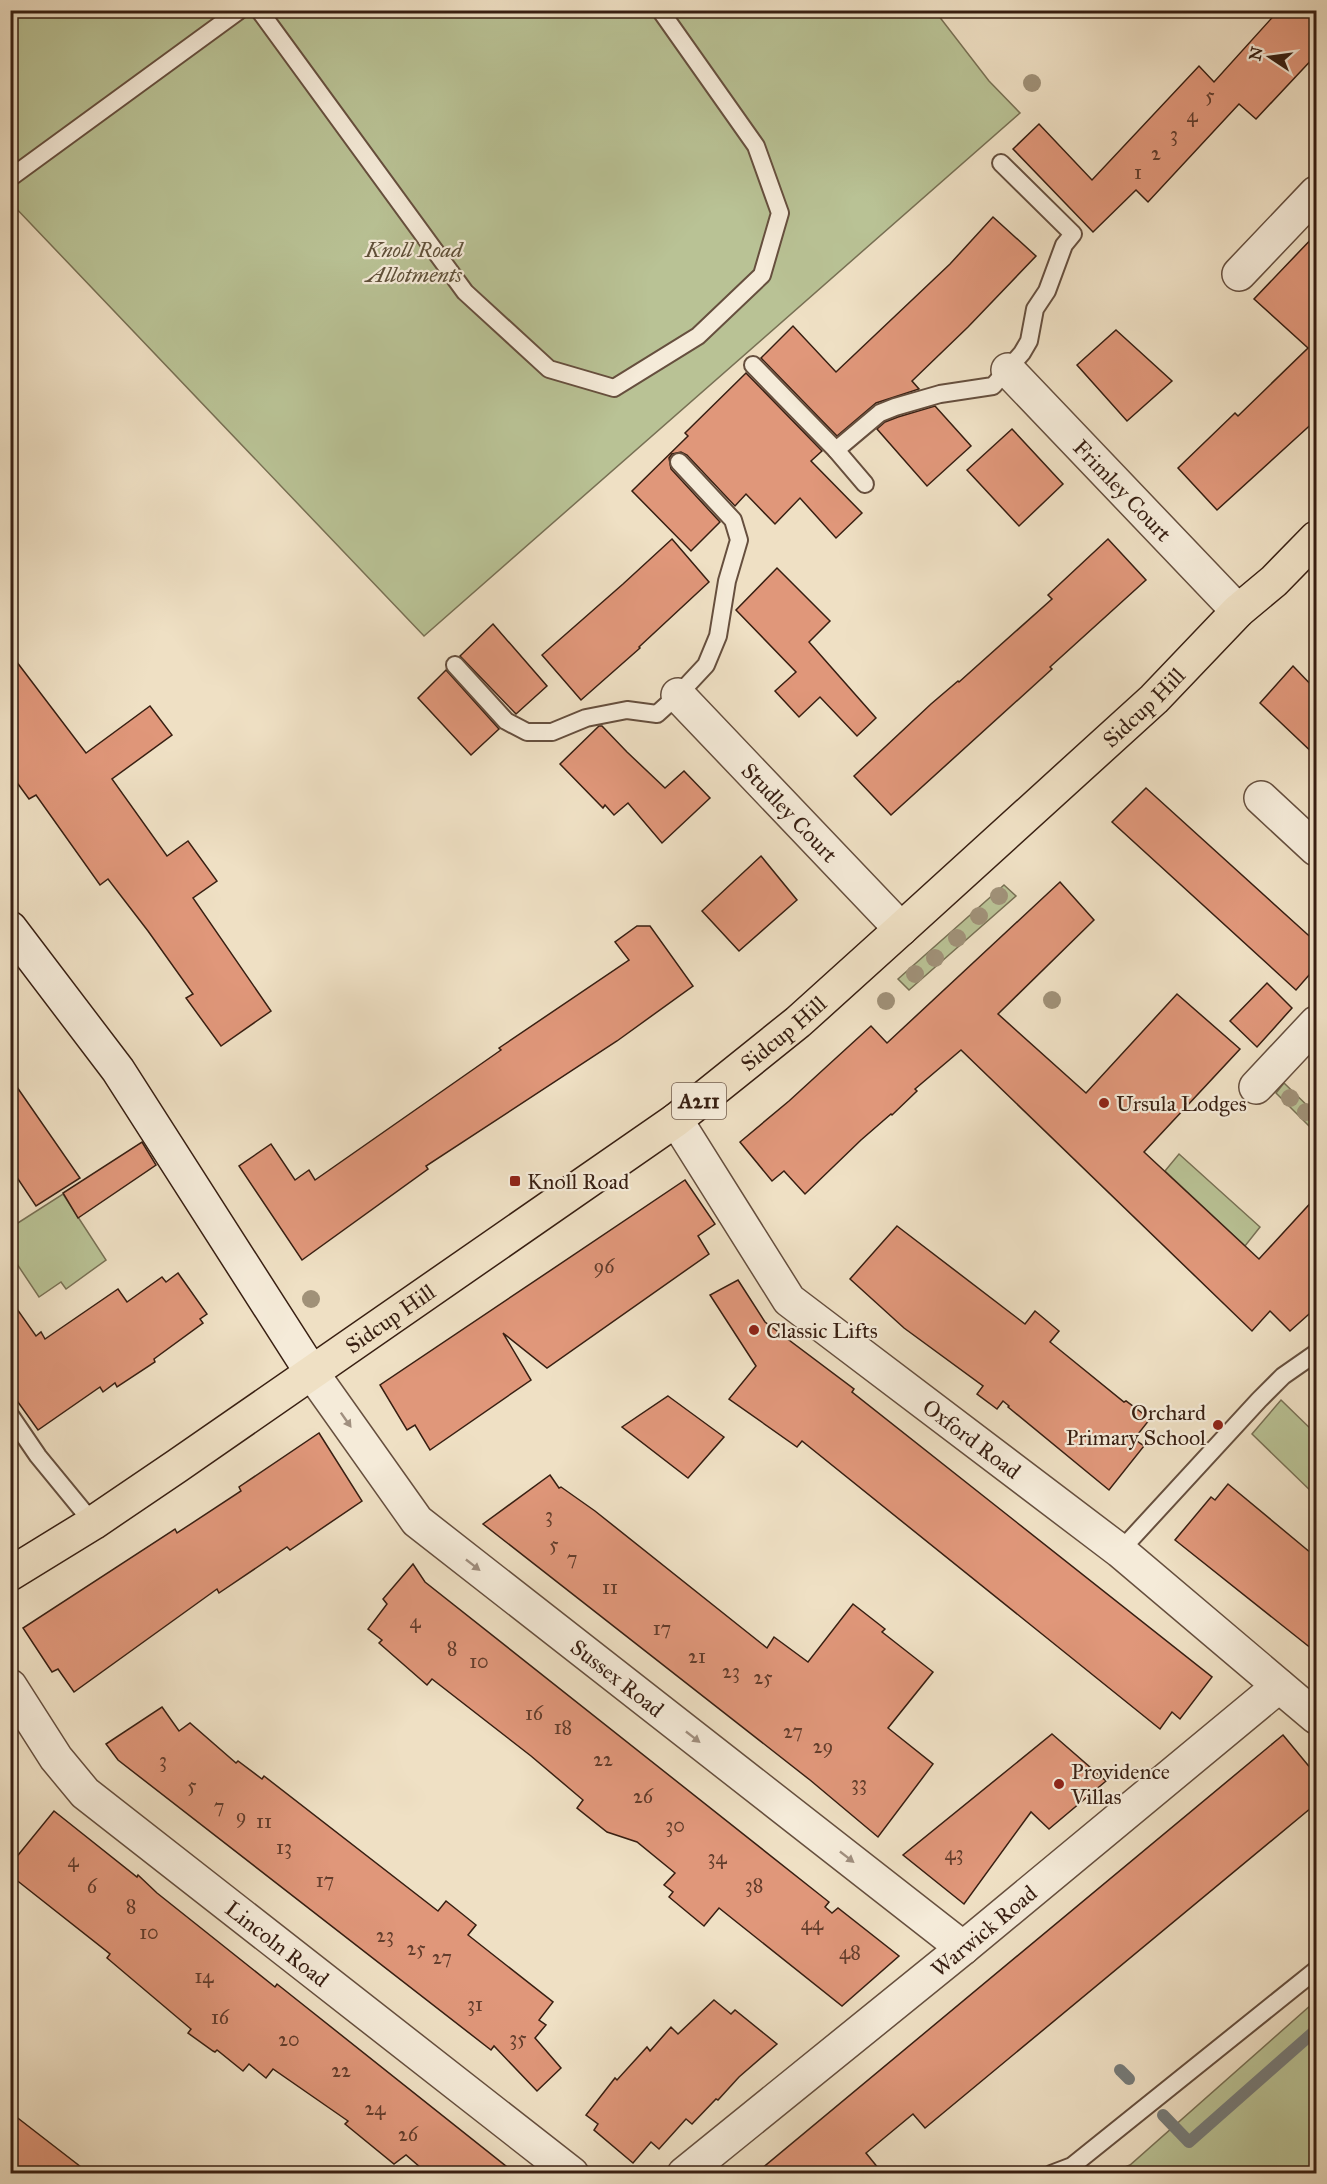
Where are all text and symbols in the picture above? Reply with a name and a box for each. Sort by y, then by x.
north arrow [1240,27,1300,87]
text: N [1245,45,1267,62]
house number: 5 [1205,83,1215,107]
house number: 4 [1186,103,1198,127]
house number: 3 [1170,122,1178,146]
house number: 2 [1151,141,1161,165]
house number: 1 [1134,160,1142,184]
park label: Knoll Road Allotments [364,236,464,288]
street label: Frimley Court [1067,434,1177,547]
street label: Sidcup Hill [1097,662,1191,753]
street label: Studley Court [736,757,843,868]
street label: Sidcup Hill [735,990,832,1077]
road number: A211 [672,1083,726,1119]
place label: Ursula Lodges [1116,1090,1247,1117]
marker: Ursula Lodges [1097,1096,1111,1110]
place label: Knoll Road [527,1168,629,1195]
marker: Knoll Road [508,1174,522,1188]
house number: 96 [594,1254,615,1278]
street label: Sidcup Hill [340,1278,440,1359]
place label: Classic Lifts [766,1317,878,1344]
marker: Classic Lifts [747,1323,761,1337]
street label: Oxford Road [917,1393,1026,1485]
place label: Orchard Primary School [1066,1399,1206,1451]
one-way arrow [340,1412,352,1428]
marker: Orchard Primary School [1211,1418,1225,1432]
house number: 3 [545,1503,553,1527]
house number: 5 [549,1532,559,1556]
house number: 7 [567,1546,577,1570]
one-way arrow [466,1559,481,1571]
house number: 11 [602,1575,618,1599]
house number: 4 [409,1609,421,1633]
house number: 17 [653,1616,671,1640]
street label: Sussex Road [565,1633,669,1723]
house number: 8 [447,1636,457,1660]
house number: 21 [688,1644,706,1668]
house number: 10 [469,1649,489,1673]
house number: 23 [722,1659,740,1683]
house number: 25 [753,1665,773,1689]
house number: 16 [525,1701,544,1725]
house number: 18 [554,1715,572,1739]
house number: 27 [783,1719,803,1743]
one-way arrow [686,1730,701,1742]
house number: 29 [813,1734,833,1758]
house number: 22 [593,1747,613,1771]
house number: 3 [159,1748,167,1772]
place label: Providence Villas [1070,1758,1170,1810]
house number: 33 [851,1771,867,1795]
house number: 5 [187,1773,197,1797]
marker: Providence Villas [1052,1777,1066,1791]
house number: 26 [633,1784,654,1808]
house number: 7 [214,1794,224,1818]
house number: 9 [236,1804,246,1828]
house number: 11 [256,1809,272,1833]
house number: 30 [665,1813,685,1837]
house number: 13 [276,1835,292,1859]
house number: 43 [944,1841,964,1865]
house number: 34 [707,1845,727,1869]
house number: 4 [67,1848,79,1872]
one-way arrow [839,1851,854,1863]
house number: 17 [316,1868,334,1892]
house number: 38 [745,1873,763,1897]
house number: 6 [87,1874,98,1898]
street label: Warwick Road [926,1880,1042,1983]
house number: 8 [126,1894,136,1918]
street label: Lincoln Road [220,1895,334,1993]
house number: 44 [801,1911,824,1935]
house number: 10 [139,1920,159,1944]
house number: 23 [376,1923,394,1947]
house number: 25 [406,1936,426,1960]
house number: 48 [839,1940,861,1964]
house number: 27 [432,1945,452,1969]
house number: 14 [194,1964,214,1988]
house number: 31 [467,1992,483,2016]
house number: 16 [211,2005,230,2029]
house number: 35 [509,2026,527,2050]
house number: 20 [278,2027,300,2051]
house number: 22 [331,2058,351,2082]
house number: 24 [364,2096,386,2120]
house number: 26 [398,2122,419,2146]

